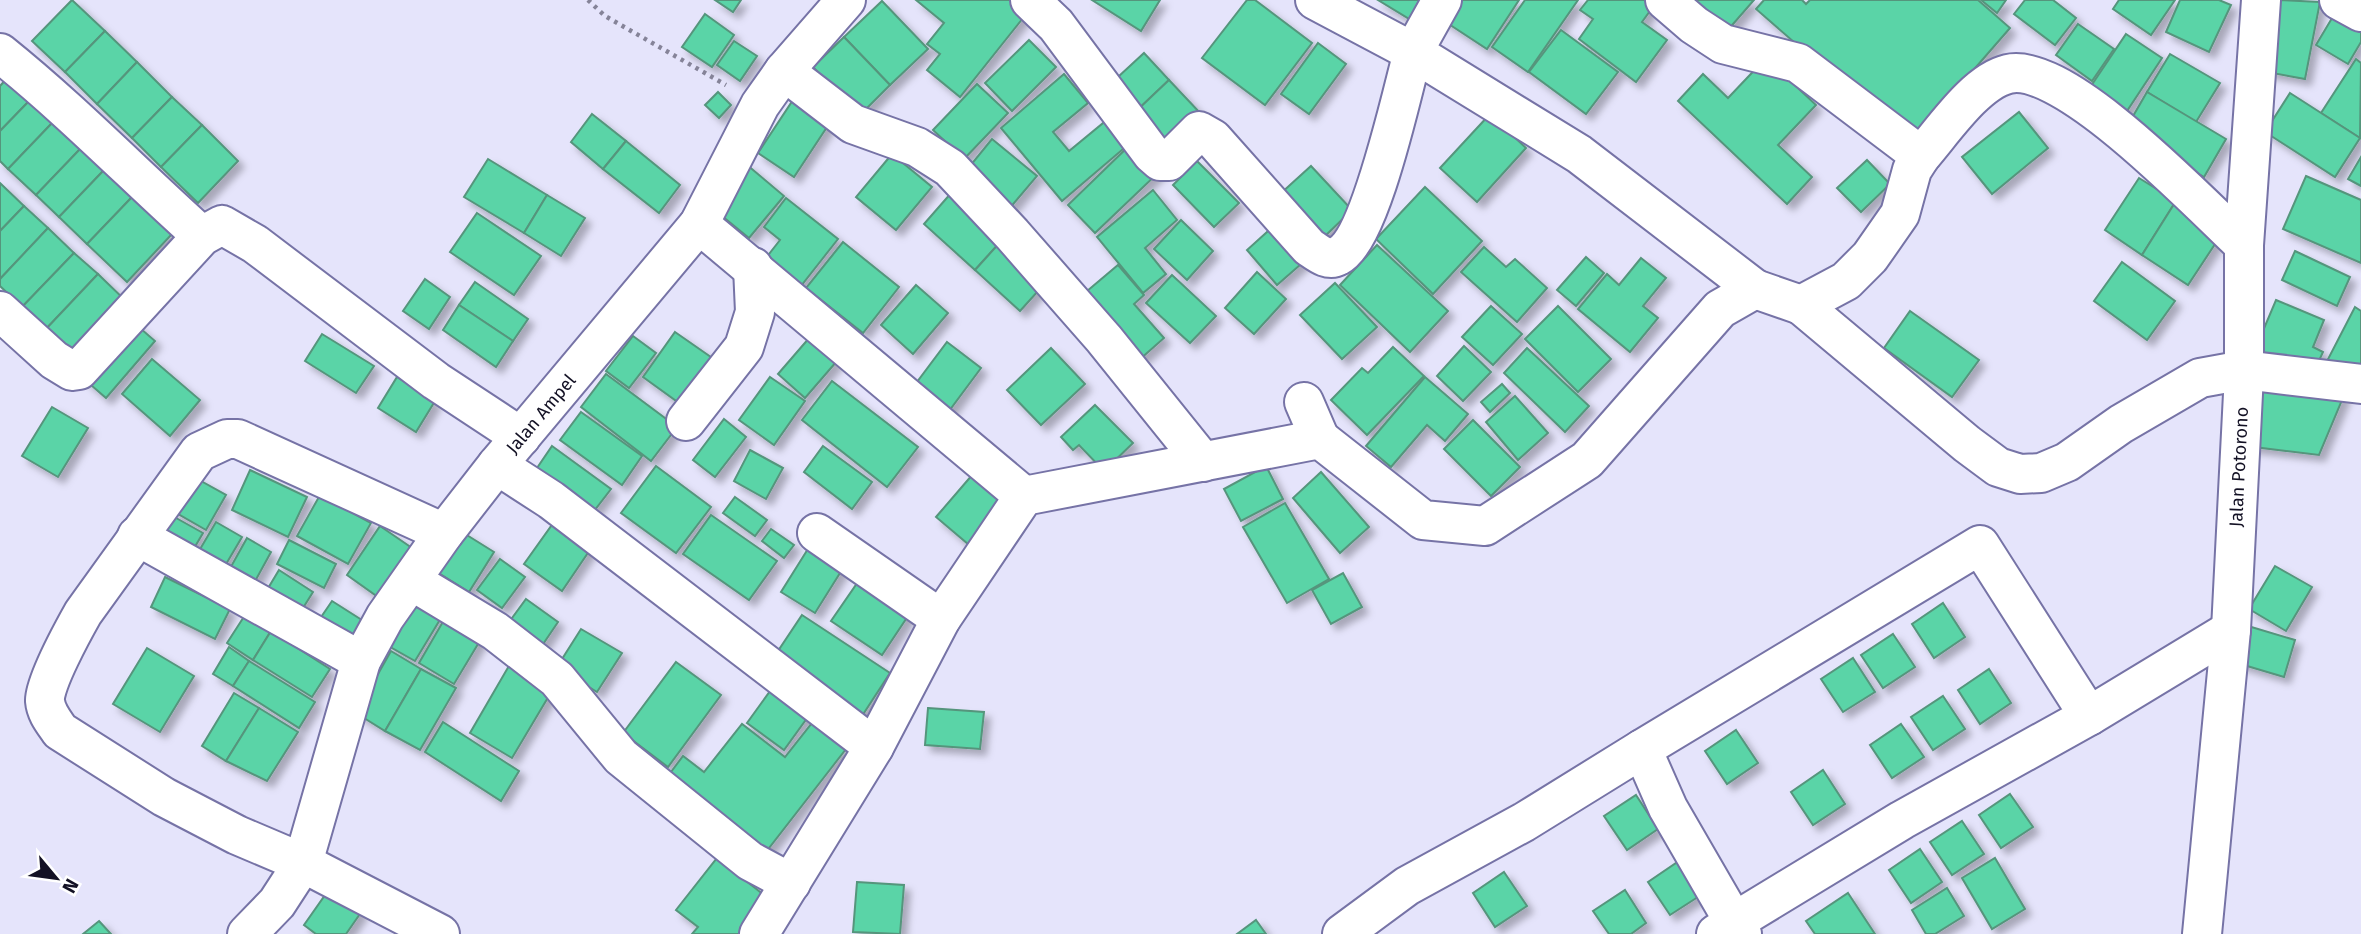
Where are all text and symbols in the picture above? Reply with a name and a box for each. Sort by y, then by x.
street label: Jalan Ampel [501,370,581,458]
street label: Jalan Potorono [2225,406,2253,528]
north arrow [21,843,91,913]
text: N [57,875,84,897]

